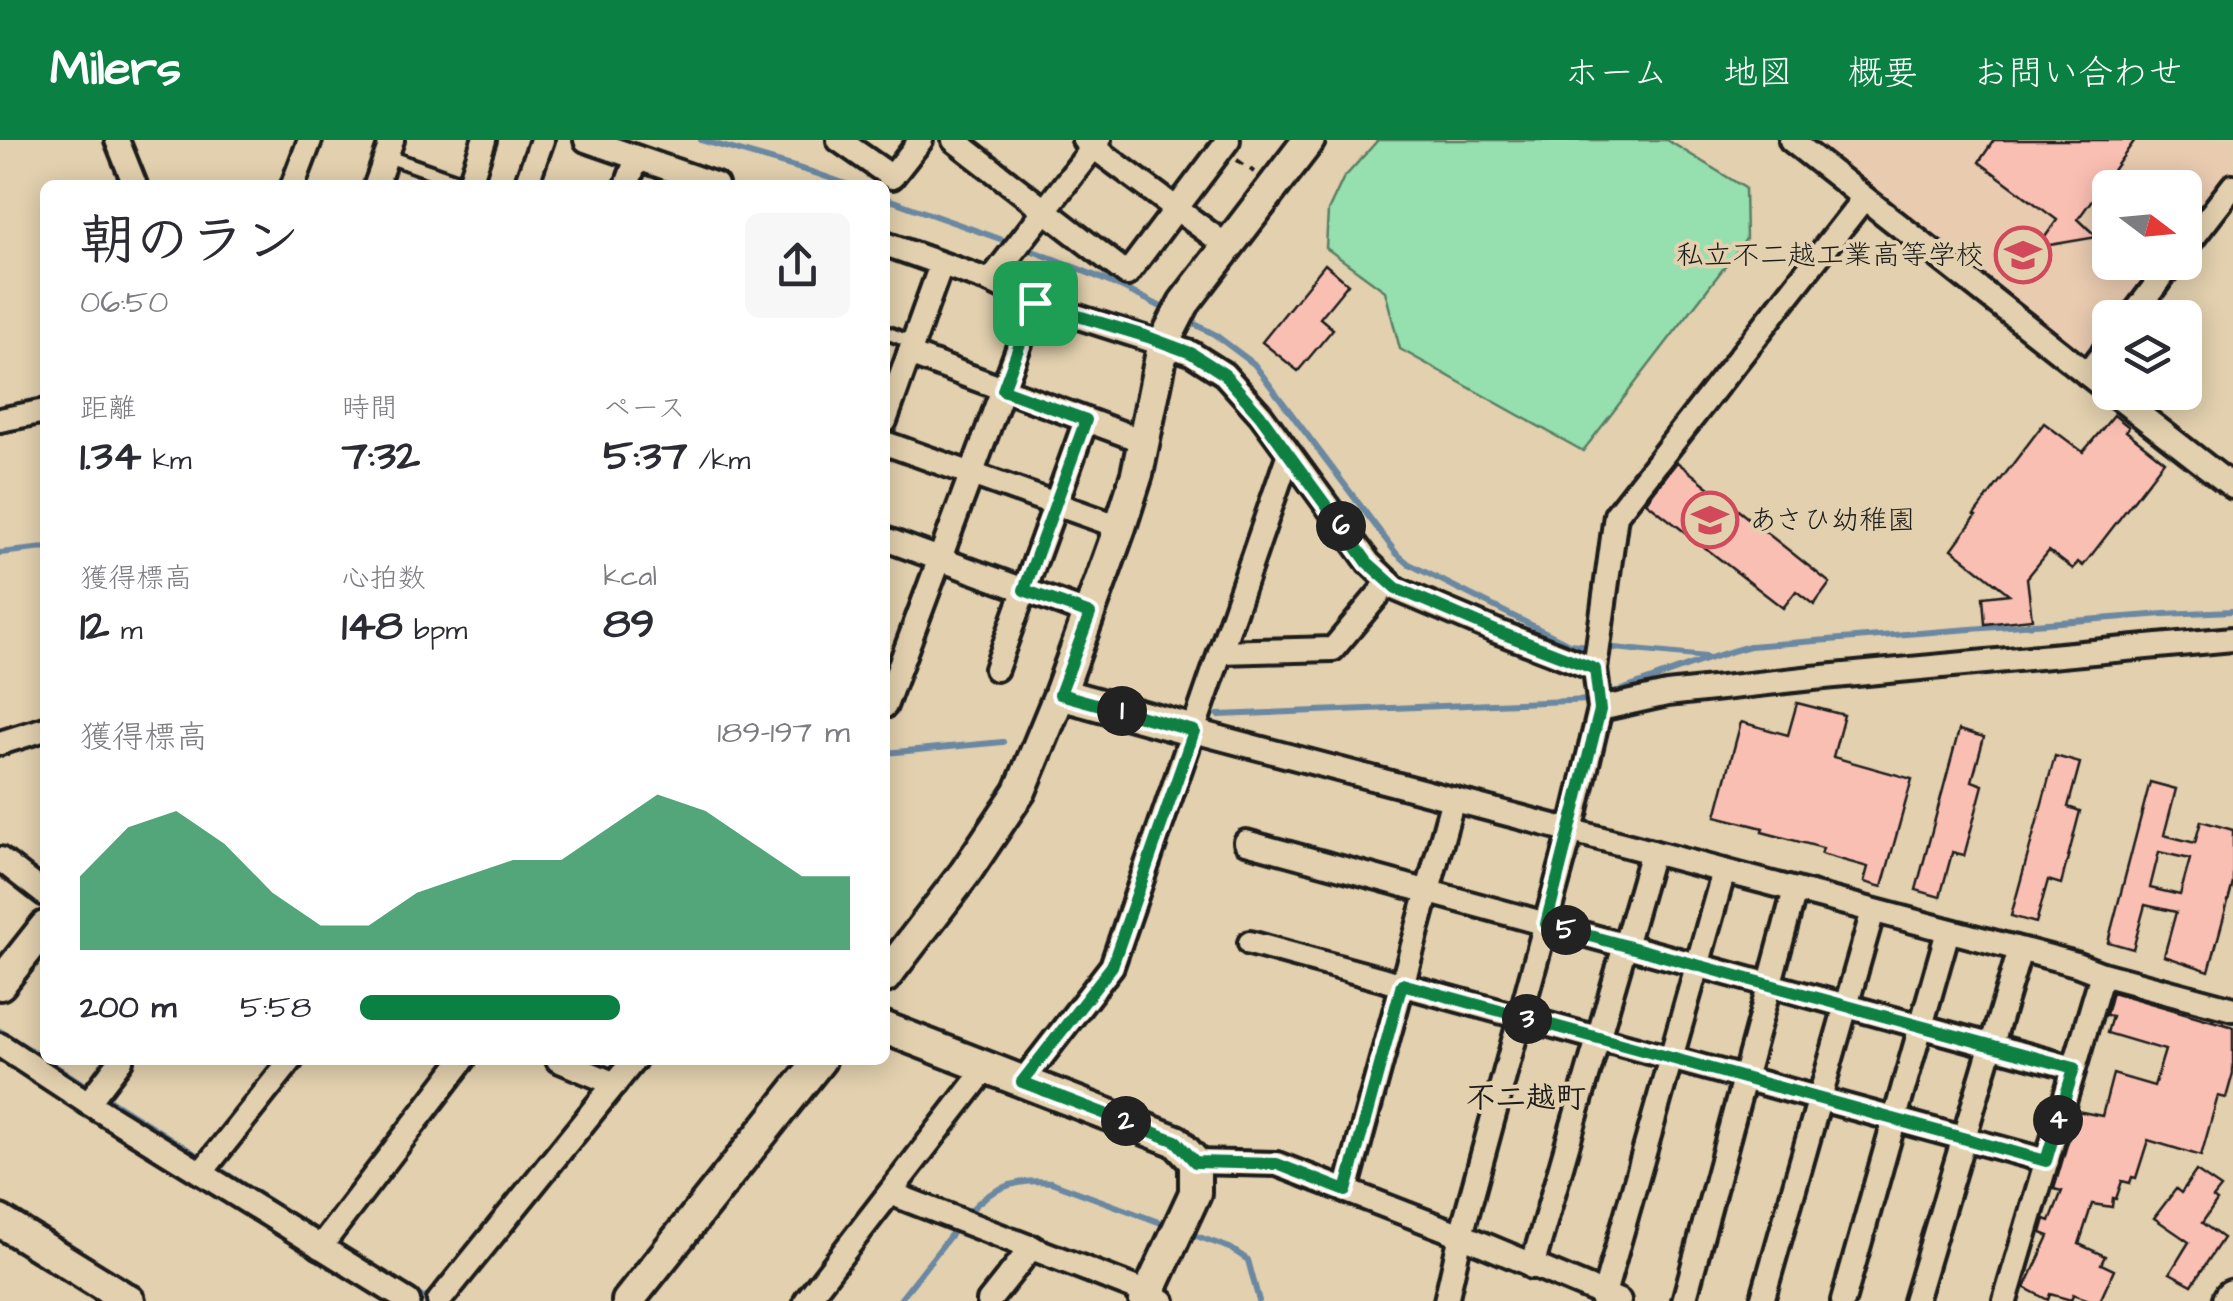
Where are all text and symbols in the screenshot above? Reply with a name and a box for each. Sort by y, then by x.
text: Milers [50,37,181,103]
text: ホーム [1564,49,1668,98]
text: 地図 [1723,49,1793,98]
text: 概要 [1848,49,1918,98]
text: お問い合わせ [1973,49,2183,98]
north arrow [2092,170,2202,280]
map controls [2092,170,2202,410]
text: 朝のラン [80,204,300,280]
button: share [745,213,850,318]
school or university icon: 私立不二越工業高等学校 [1993,225,2053,285]
place label: 私立不二越工業高等学校 [1676,236,1984,275]
pin [993,261,1078,346]
icon: arrive [1008,276,1063,331]
text: 06:50 [80,280,168,325]
button: layers [2092,300,2202,410]
text: 距離 [80,389,136,428]
text: 時間 [342,389,398,428]
text: ペース [603,389,686,428]
text: 1.34 [80,428,141,486]
text: 7:32 [342,428,420,486]
text: 5:37 [603,428,687,486]
text: km [141,441,191,480]
text: /km [687,441,750,480]
school or university icon: あさひ幼稚園 [1680,490,1740,550]
pin: 6 [1316,501,1366,551]
place label: あさひ幼稚園 [1749,501,1915,540]
text: 6 [1332,506,1350,545]
text: kcal [603,557,657,596]
text: 獲得標高 [80,559,192,598]
text: 心拍数 [342,559,426,598]
text: 89 [603,596,654,654]
text: 12 [80,598,109,656]
text: 148 [342,598,403,656]
text: m [109,611,142,650]
text: bpm [403,611,467,650]
pin: 1 [1097,686,1147,736]
text: 1 [1120,691,1124,730]
text: 189–197 m [717,710,850,755]
text: 獲得標高 [80,715,208,760]
pin: 5 [1541,905,1591,955]
text: 5 [1556,910,1576,949]
text: 200 m [80,985,176,1030]
text: 5:58 [240,985,311,1030]
pin: 3 [1502,994,1552,1044]
text: 3 [1520,999,1534,1038]
district label: 不二越町 [1466,1077,1586,1119]
pin: 4 [2033,1095,2083,1145]
pin: 2 [1101,1096,1151,1146]
text: 4 [2048,1100,2068,1139]
text: 2 [1118,1101,1134,1140]

